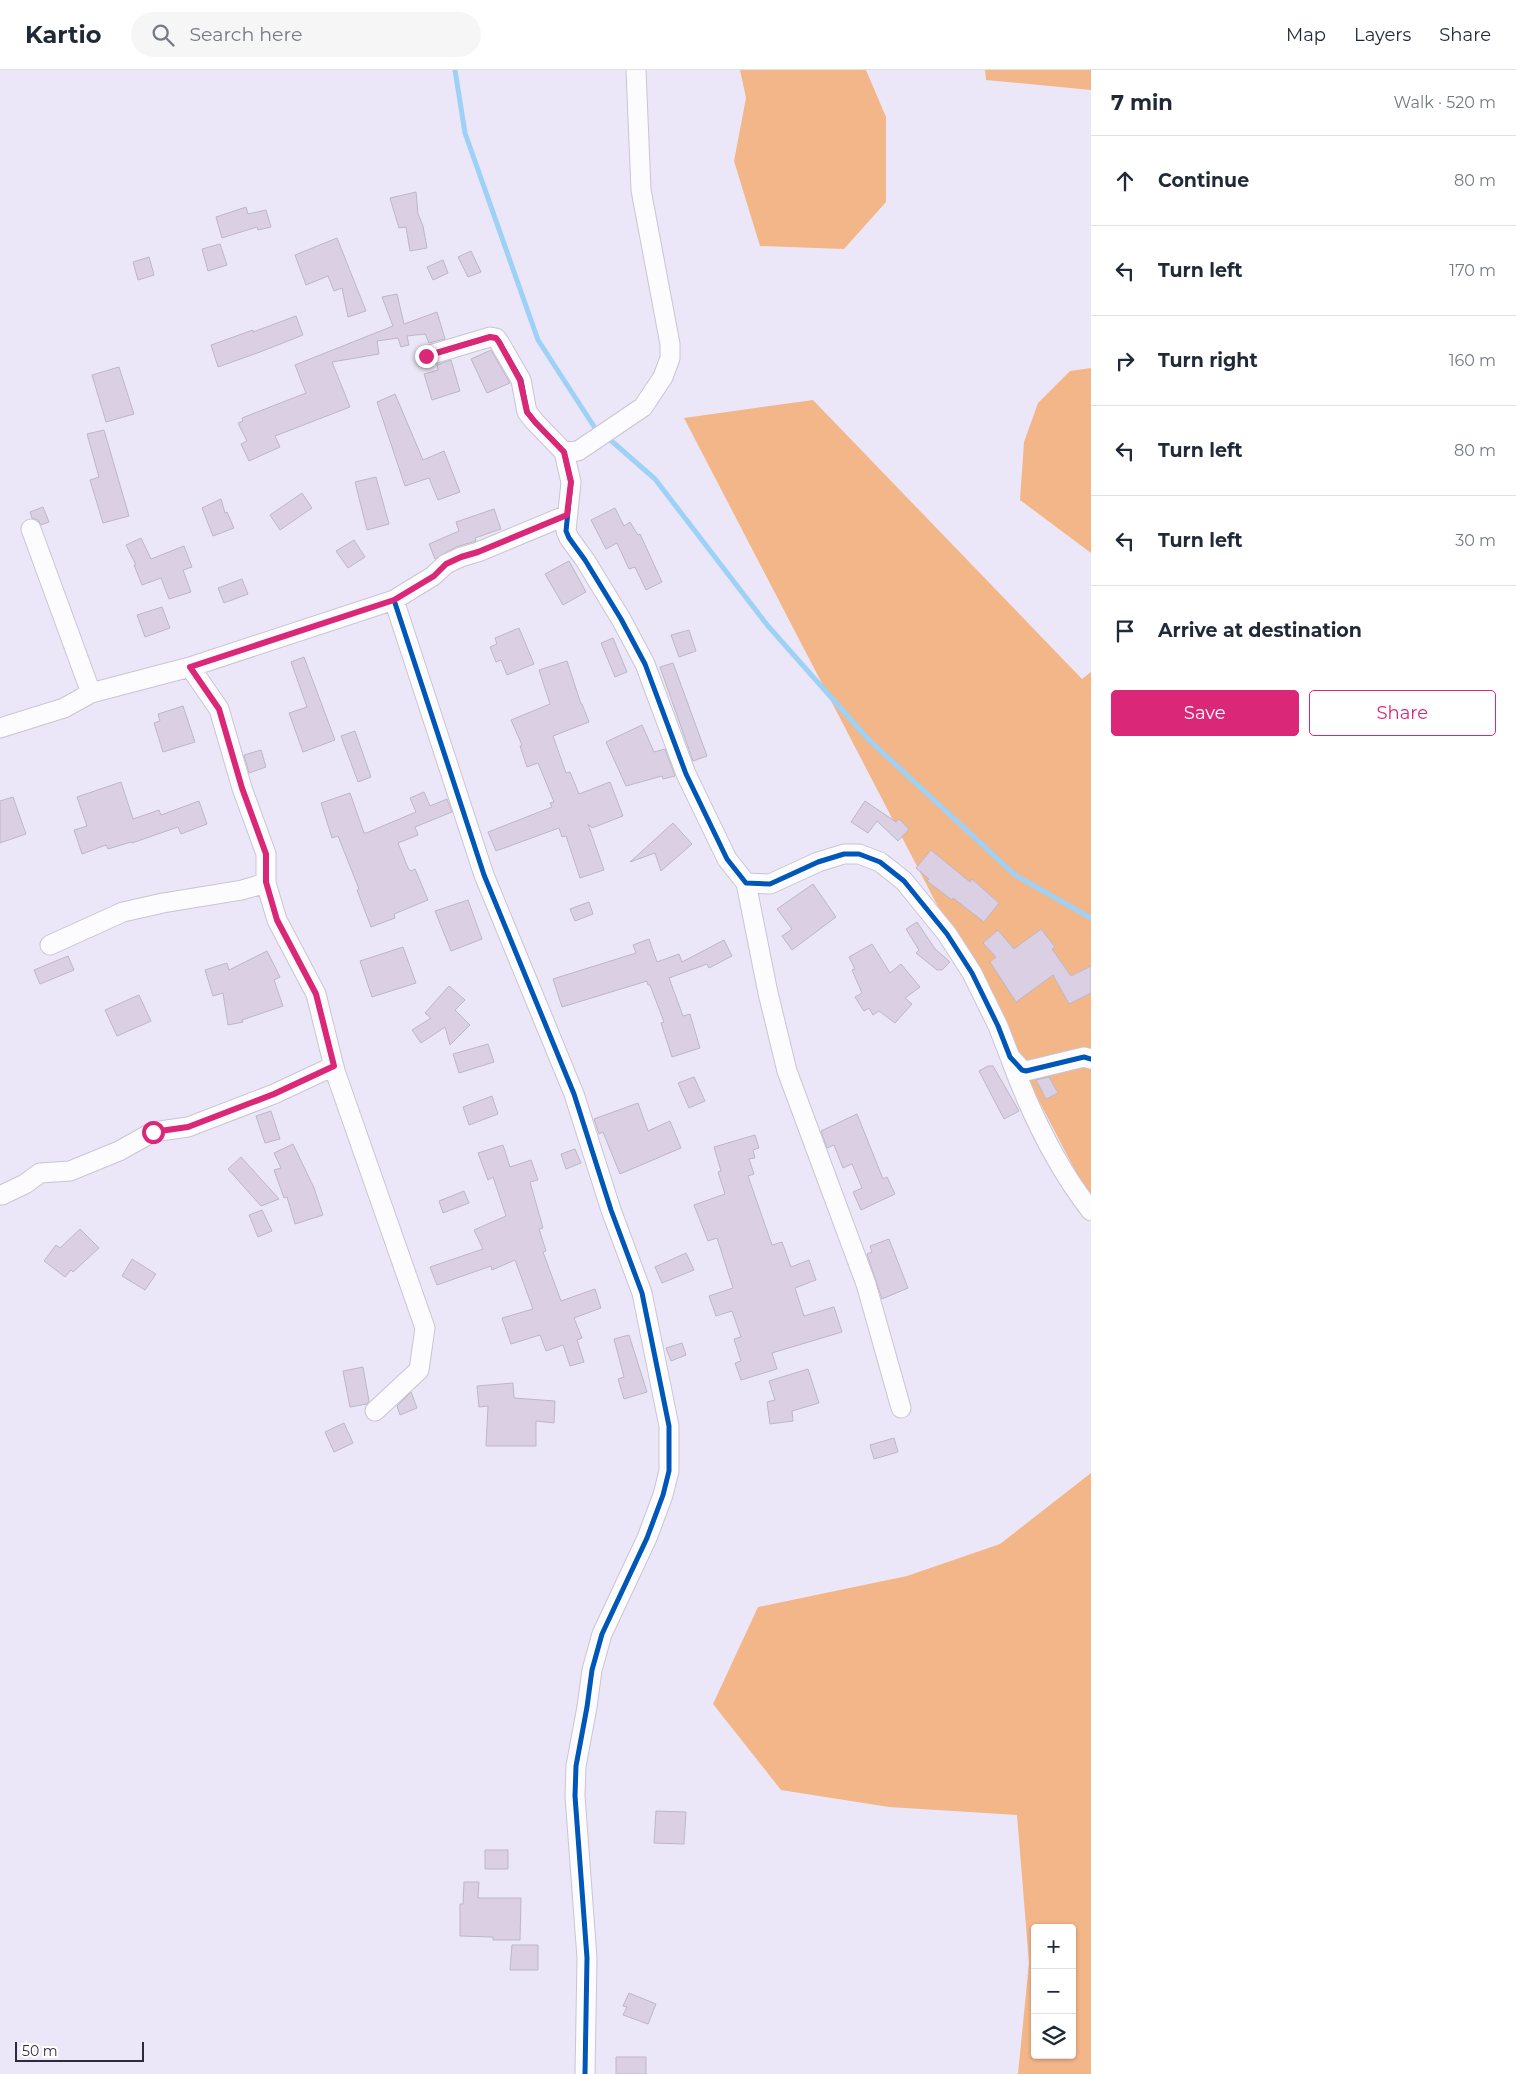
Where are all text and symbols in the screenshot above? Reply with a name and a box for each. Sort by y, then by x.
search box [131,12,481,57]
text: Kartio [25,20,101,49]
icon: search [149,21,177,49]
text: Search here [189,23,302,46]
text: Map [1286,24,1326,46]
text: Layers [1354,24,1411,46]
text: Share [1439,24,1491,46]
text: 7 min [1111,90,1173,115]
text: Walk · 520 m [1394,93,1496,112]
icon: ahead [1111,167,1139,195]
text: Continue [1158,169,1249,192]
text: 80 m [1454,171,1496,190]
icon: left [1111,257,1139,285]
text: Turn left [1158,259,1243,282]
text: 170 m [1449,261,1496,280]
route end [415,345,438,368]
icon: right [1111,347,1139,375]
text: Turn right [1158,349,1258,372]
text: 160 m [1449,351,1496,370]
icon: left [1111,437,1139,465]
text: Turn left [1158,439,1243,462]
text: 80 m [1454,441,1496,460]
icon: left [1111,527,1139,555]
text: Turn left [1158,529,1243,552]
text: 30 m [1455,531,1496,550]
icon: arrive [1111,617,1139,645]
text: Arrive at destination [1158,619,1362,642]
button: Save [1111,690,1299,736]
button: Share [1309,690,1496,736]
route start [142,1121,165,1144]
map controls [1031,1924,1076,2059]
button: + [1031,1924,1076,1969]
button: − [1031,1969,1076,2014]
button: layers [1031,2014,1076,2059]
scale bar [15,2039,144,2062]
text: 50 m [22,2042,58,2060]

